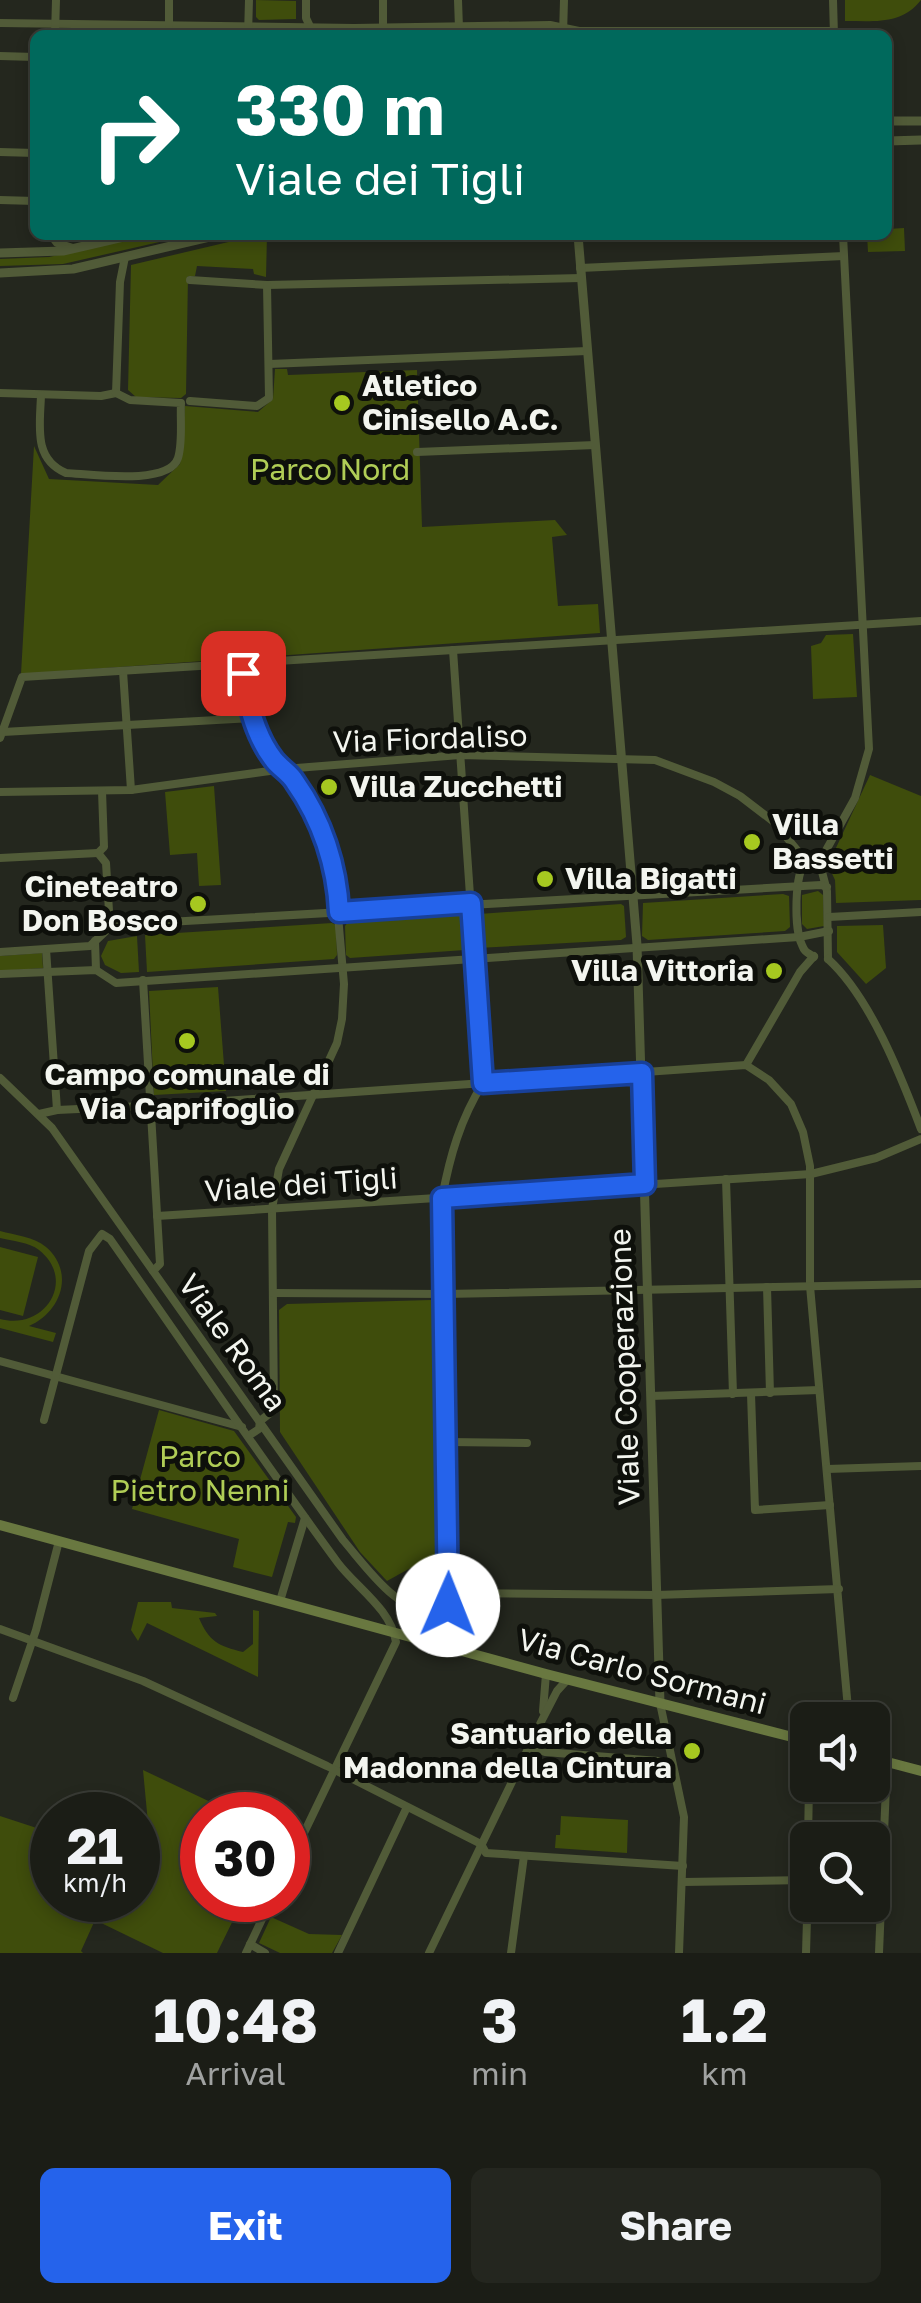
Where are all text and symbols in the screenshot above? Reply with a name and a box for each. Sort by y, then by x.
text: 330 m [235,66,445,150]
icon: right [70,70,200,200]
text: Viale dei Tigli [235,151,525,205]
place label: Atletico Cinisello A.C. [362,367,559,437]
marker: Atletico Cinisello A.C. [331,392,353,414]
park label: Parco Nord [250,451,410,487]
pin [201,631,286,716]
icon: arrive [216,646,271,701]
street label: Via Fiordaliso [332,717,528,759]
place label: Villa Zucchetti [349,768,562,804]
marker: Villa Zucchetti [318,776,340,798]
place label: Villa Bassetti [772,806,894,876]
marker: Villa Bassetti [741,831,763,853]
place label: Villa Bigatti [565,860,737,896]
place label: Cineteatro Don Bosco [22,868,178,938]
marker: Villa Bigatti [534,868,556,890]
marker: Cineteatro Don Bosco [187,893,209,915]
place label: Villa Vittoria [571,952,754,988]
marker: Villa Vittoria [763,960,785,982]
marker: Campo comunale di Via Caprifoglio [176,1030,198,1052]
place label: Campo comunale di Via Caprifoglio [44,1056,330,1126]
street label: Viale dei Tigli [203,1159,399,1209]
street label: Viale Cooperazione [601,1228,647,1506]
street label: Viale Roma [171,1267,295,1418]
park label: Parco Pietro Nenni [110,1438,290,1508]
position arrow [396,1553,500,1657]
street label: Via Carlo Sormani [514,1621,770,1721]
map controls [790,1702,890,1922]
button: sound [790,1702,890,1802]
place label: Santuario della Madonna della Cintura [343,1715,672,1785]
marker: Santuario della Madonna della Cintura [681,1740,703,1762]
speed limit sign: 30 [180,1792,310,1922]
text: 21 [67,1815,123,1875]
button: search [790,1822,890,1922]
text: km/h [63,1867,127,1898]
text: 10:48 [153,1983,318,2055]
text: 3 [481,1983,518,2055]
text: 1.2 [681,1983,768,2055]
text: Arrival [186,2054,286,2092]
text: min [471,2054,528,2092]
text: km [701,2054,748,2092]
button: Exit [40,2168,451,2283]
button: Share [471,2168,881,2283]

